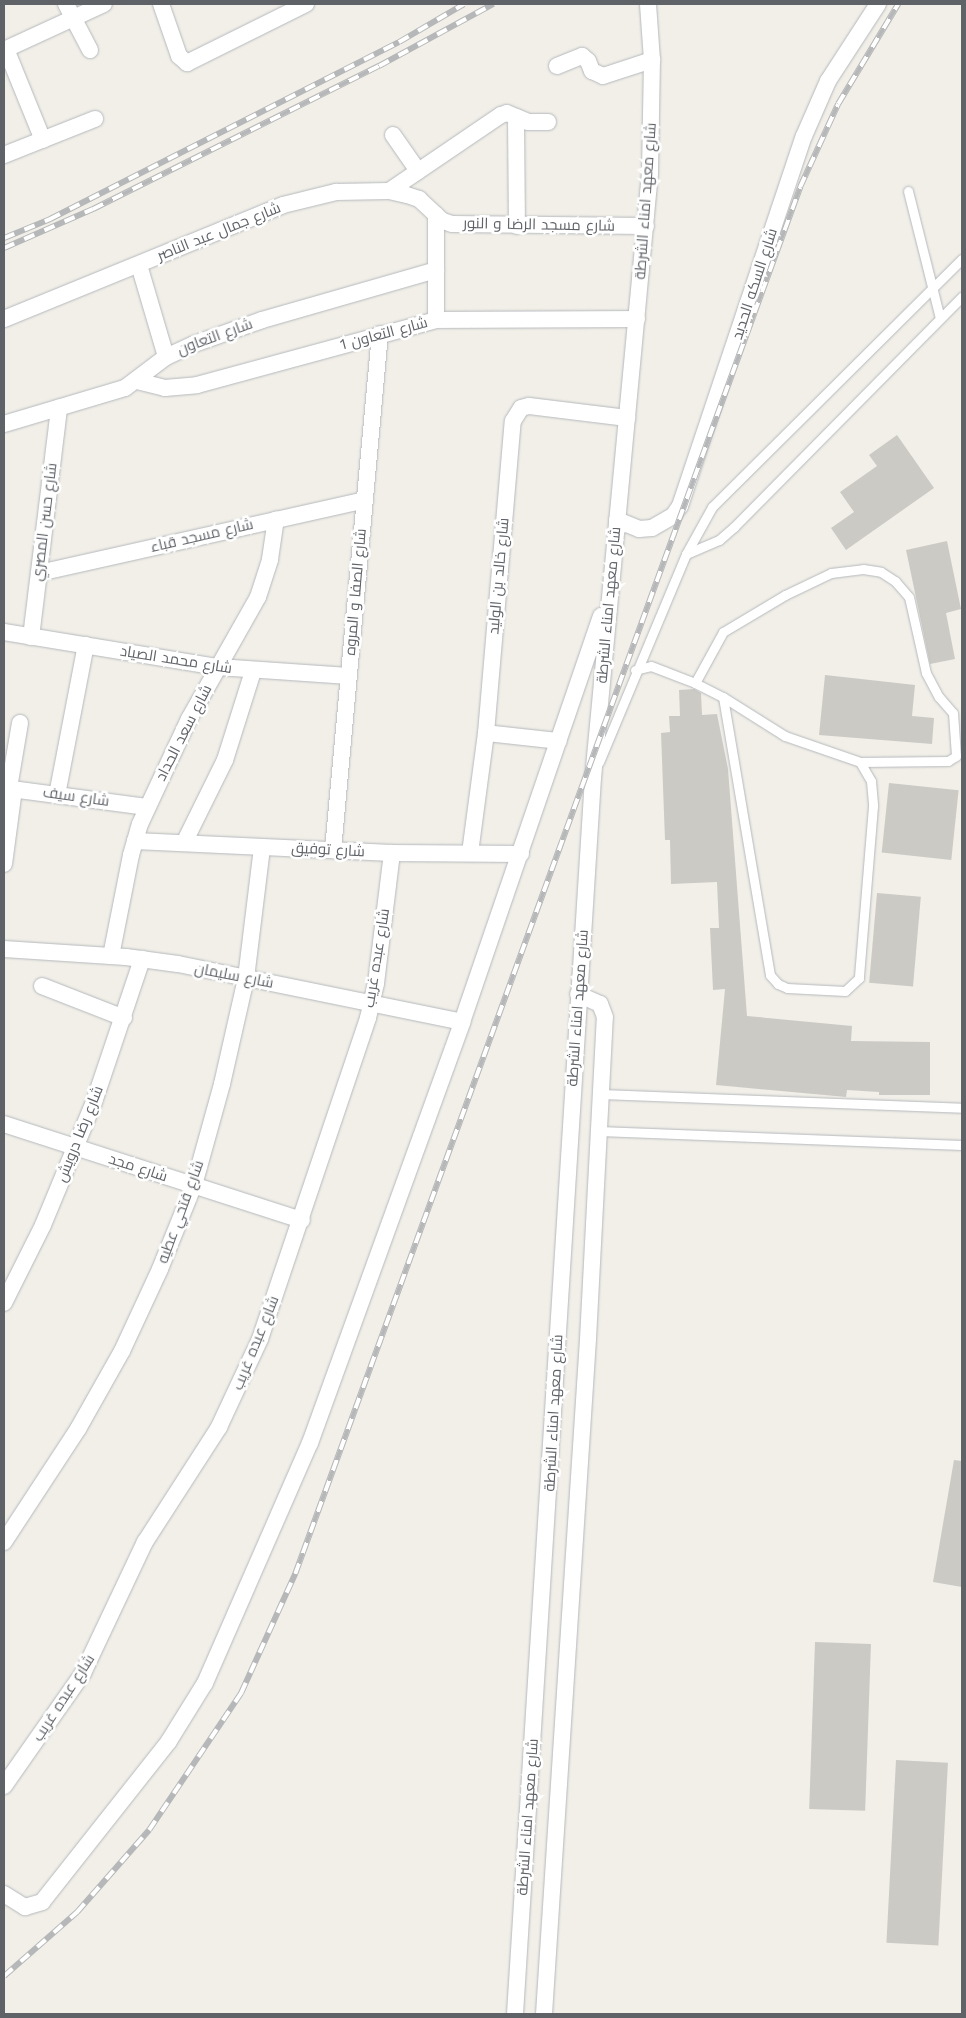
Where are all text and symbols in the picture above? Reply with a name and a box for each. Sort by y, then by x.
street label: شارع معهد امناء الشرطة [632,122,660,280]
street label: شارع جمال عبد الناصر [154,199,284,265]
street label: شارع مسجد الرضا و النور [463,215,615,235]
street label: شارع السكه الحديد [728,226,782,342]
street label: شارع التعاون 1 [338,314,430,354]
street label: شارع التعاون [175,315,255,359]
street label: شارع حسن المصري [29,462,61,582]
street label: شارع مسجد قباء [149,515,255,557]
street label: شارع خالد بن الوليد [485,517,513,635]
street label: شارع معهد امناء الشرطة [593,526,625,684]
street label: شارع الصفا و المروه [341,528,371,656]
street label: شارع محمد الصياد [119,642,233,678]
street label: شارع سعد الحداد [152,682,216,784]
street label: شارع سيف [42,783,110,811]
street label: شارع توفيق [291,839,365,861]
street label: شارع عبده غريب [360,907,394,1009]
street label: شارع معهد امناء الشرطة [564,929,592,1087]
street label: شارع سليمان [193,960,275,992]
street label: شارع رضا درويش [53,1083,107,1185]
street label: شارع مجد [106,1150,170,1186]
street label: شارع فتحي عطيه [154,1158,208,1266]
street label: شارع عبده غريب [229,1293,283,1393]
street label: شارع معهد امناء الشرطة [541,1334,567,1492]
street label: شارع عبده غريب [29,1651,99,1745]
street label: شارع معهد امناء الشرطة [514,1738,542,1896]

